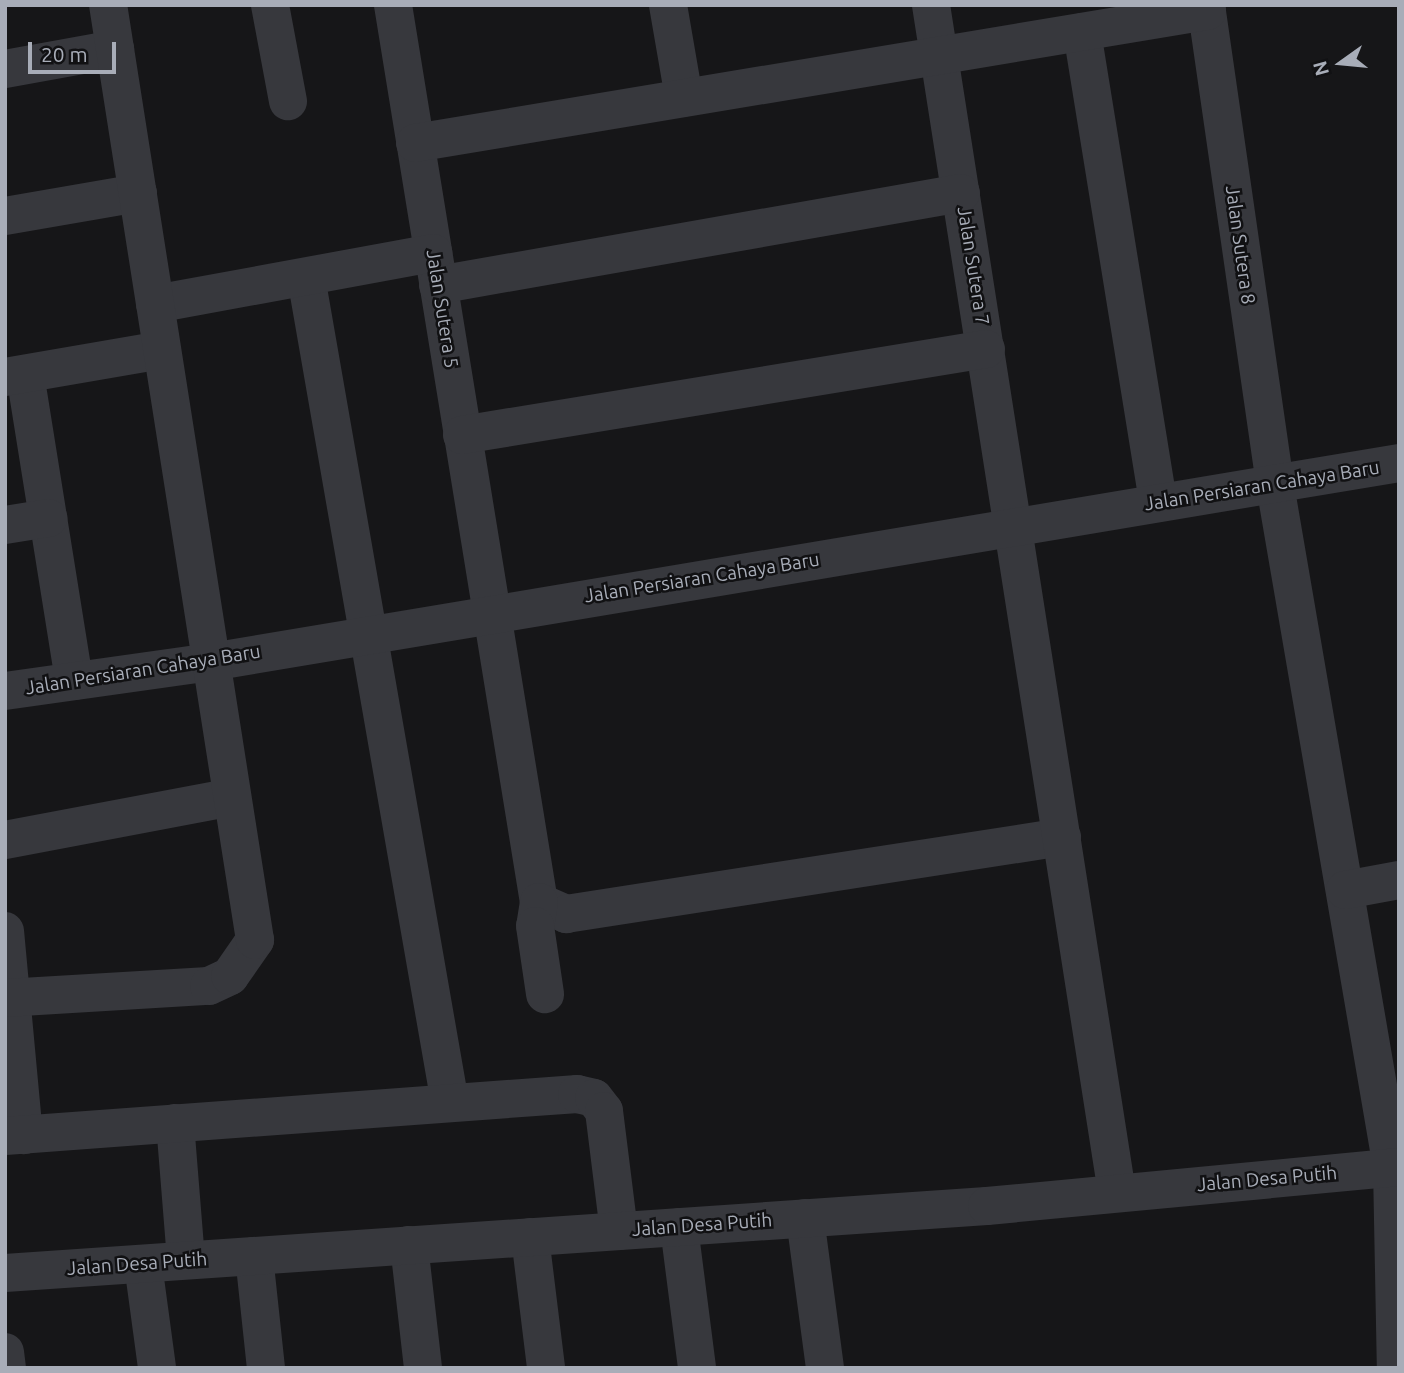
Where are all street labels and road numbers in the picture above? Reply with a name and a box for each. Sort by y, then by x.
street label: Jalan Sutera 8 [1220,184,1260,306]
street label: Jalan Sutera 7 [952,205,994,327]
street label: Jalan Sutera 5 [421,248,463,370]
street label: Jalan Persiaran Cahaya Baru [1143,456,1381,516]
street label: Jalan Persiaran Cahaya Baru [583,548,821,608]
street label: Jalan Persiaran Cahaya Baru [24,640,262,700]
street label: Jalan Desa Putih [1196,1162,1338,1196]
street label: Jalan Desa Putih [631,1209,773,1241]
street label: Jalan Desa Putih [66,1248,208,1280]

